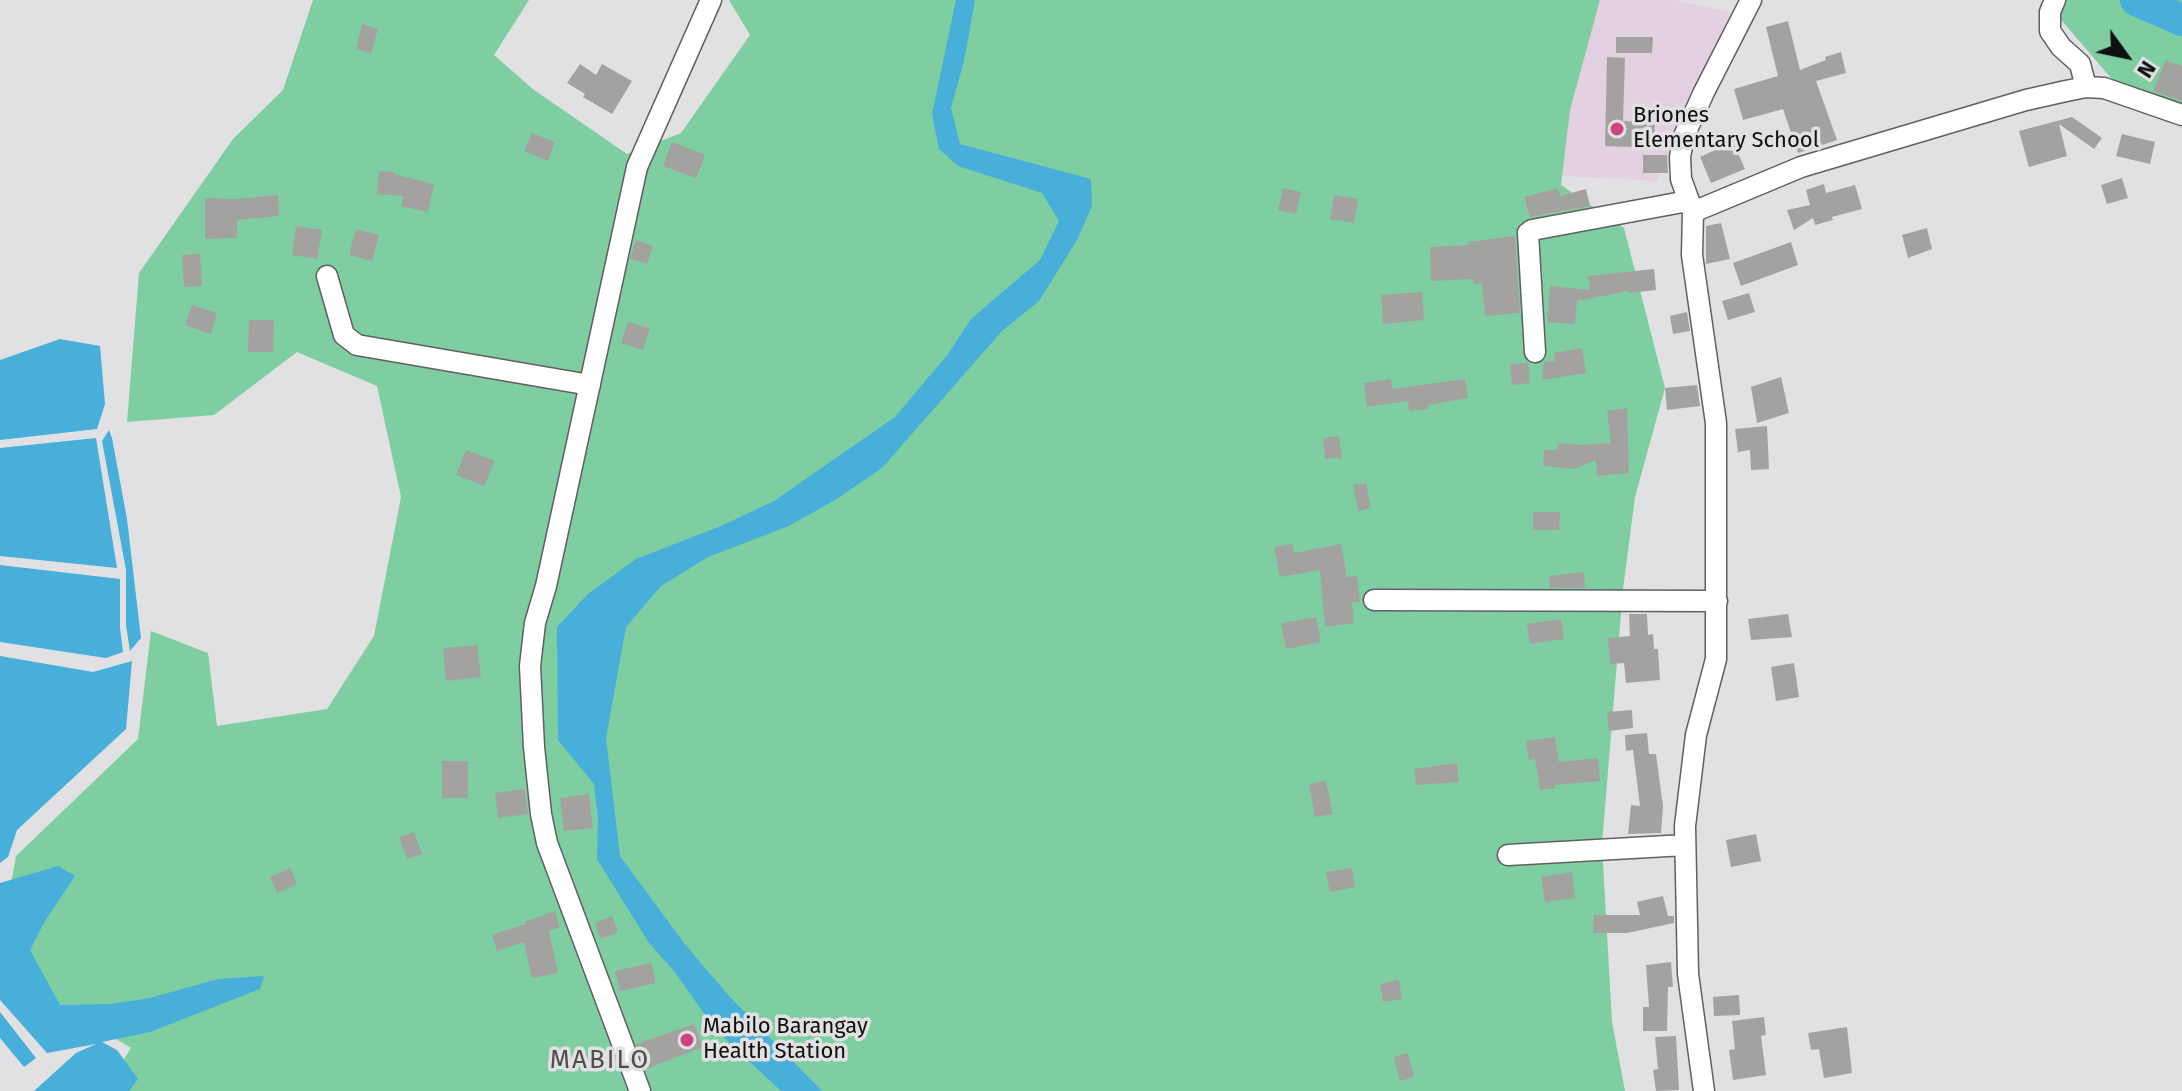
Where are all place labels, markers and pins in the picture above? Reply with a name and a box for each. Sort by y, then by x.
place label: Briones Elementary School [1633,103,1819,154]
marker: Briones Elementary School [1608,120,1626,138]
place label: Mabilo Barangay Health Station [703,1014,868,1066]
marker: Mabilo Barangay Health Station [678,1031,696,1049]

